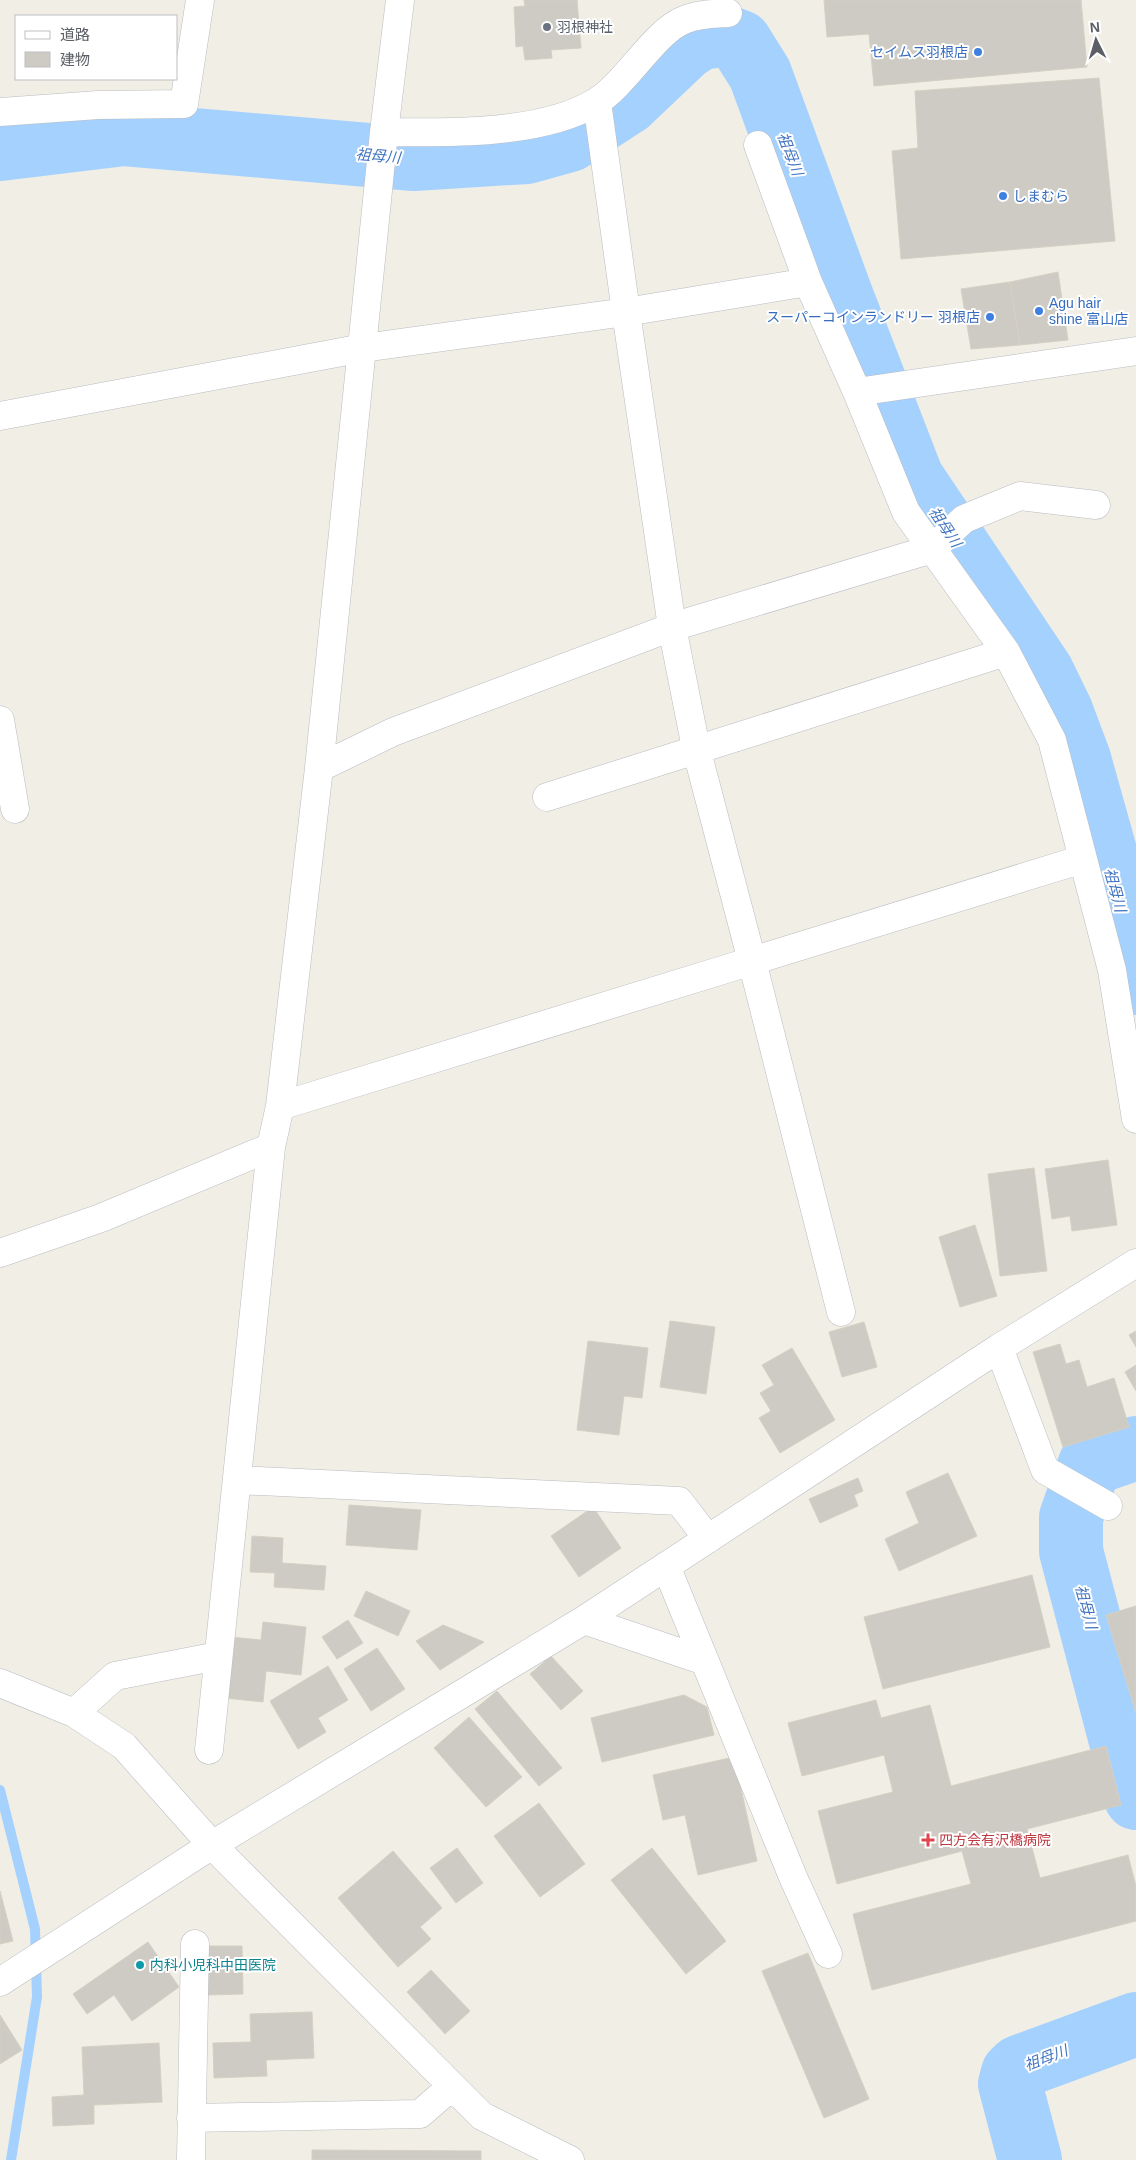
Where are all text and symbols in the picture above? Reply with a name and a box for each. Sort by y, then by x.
legend [15,15,178,80]
north arrow [1071,15,1121,65]
place label: 羽根神社 [557,19,613,35]
text: N [1089,19,1101,35]
marker: 羽根神社 [541,21,553,33]
text: 道路 [60,26,90,43]
place label: セイムス羽根店 [870,44,968,60]
marker: セイムス羽根店 [972,46,984,58]
text: 建物 [60,51,90,68]
water label: 祖母川 [774,130,807,180]
water label: 祖母川 [355,145,403,166]
place label: しまむら [1013,188,1069,204]
marker: しまむら [997,190,1009,202]
place label: Agu hair shine 富山店 [1049,295,1128,327]
marker: Agu hair shine 富山店 [1033,305,1045,317]
place label: スーパーコインランドリー 羽根店 [766,309,980,325]
marker: スーパーコインランドリー 羽根店 [984,311,996,323]
water label: 祖母川 [926,503,966,552]
water label: 祖母川 [1101,866,1130,916]
water label: 祖母川 [1072,1583,1101,1633]
place label: 四方会有沢橋病院 [939,1832,1051,1848]
marker: 四方会有沢橋病院 [921,1833,935,1847]
place label: 内科小児科中田医院 [150,1957,276,1973]
marker: 内科小児科中田医院 [134,1959,146,1971]
water label: 祖母川 [1022,2041,1072,2074]

